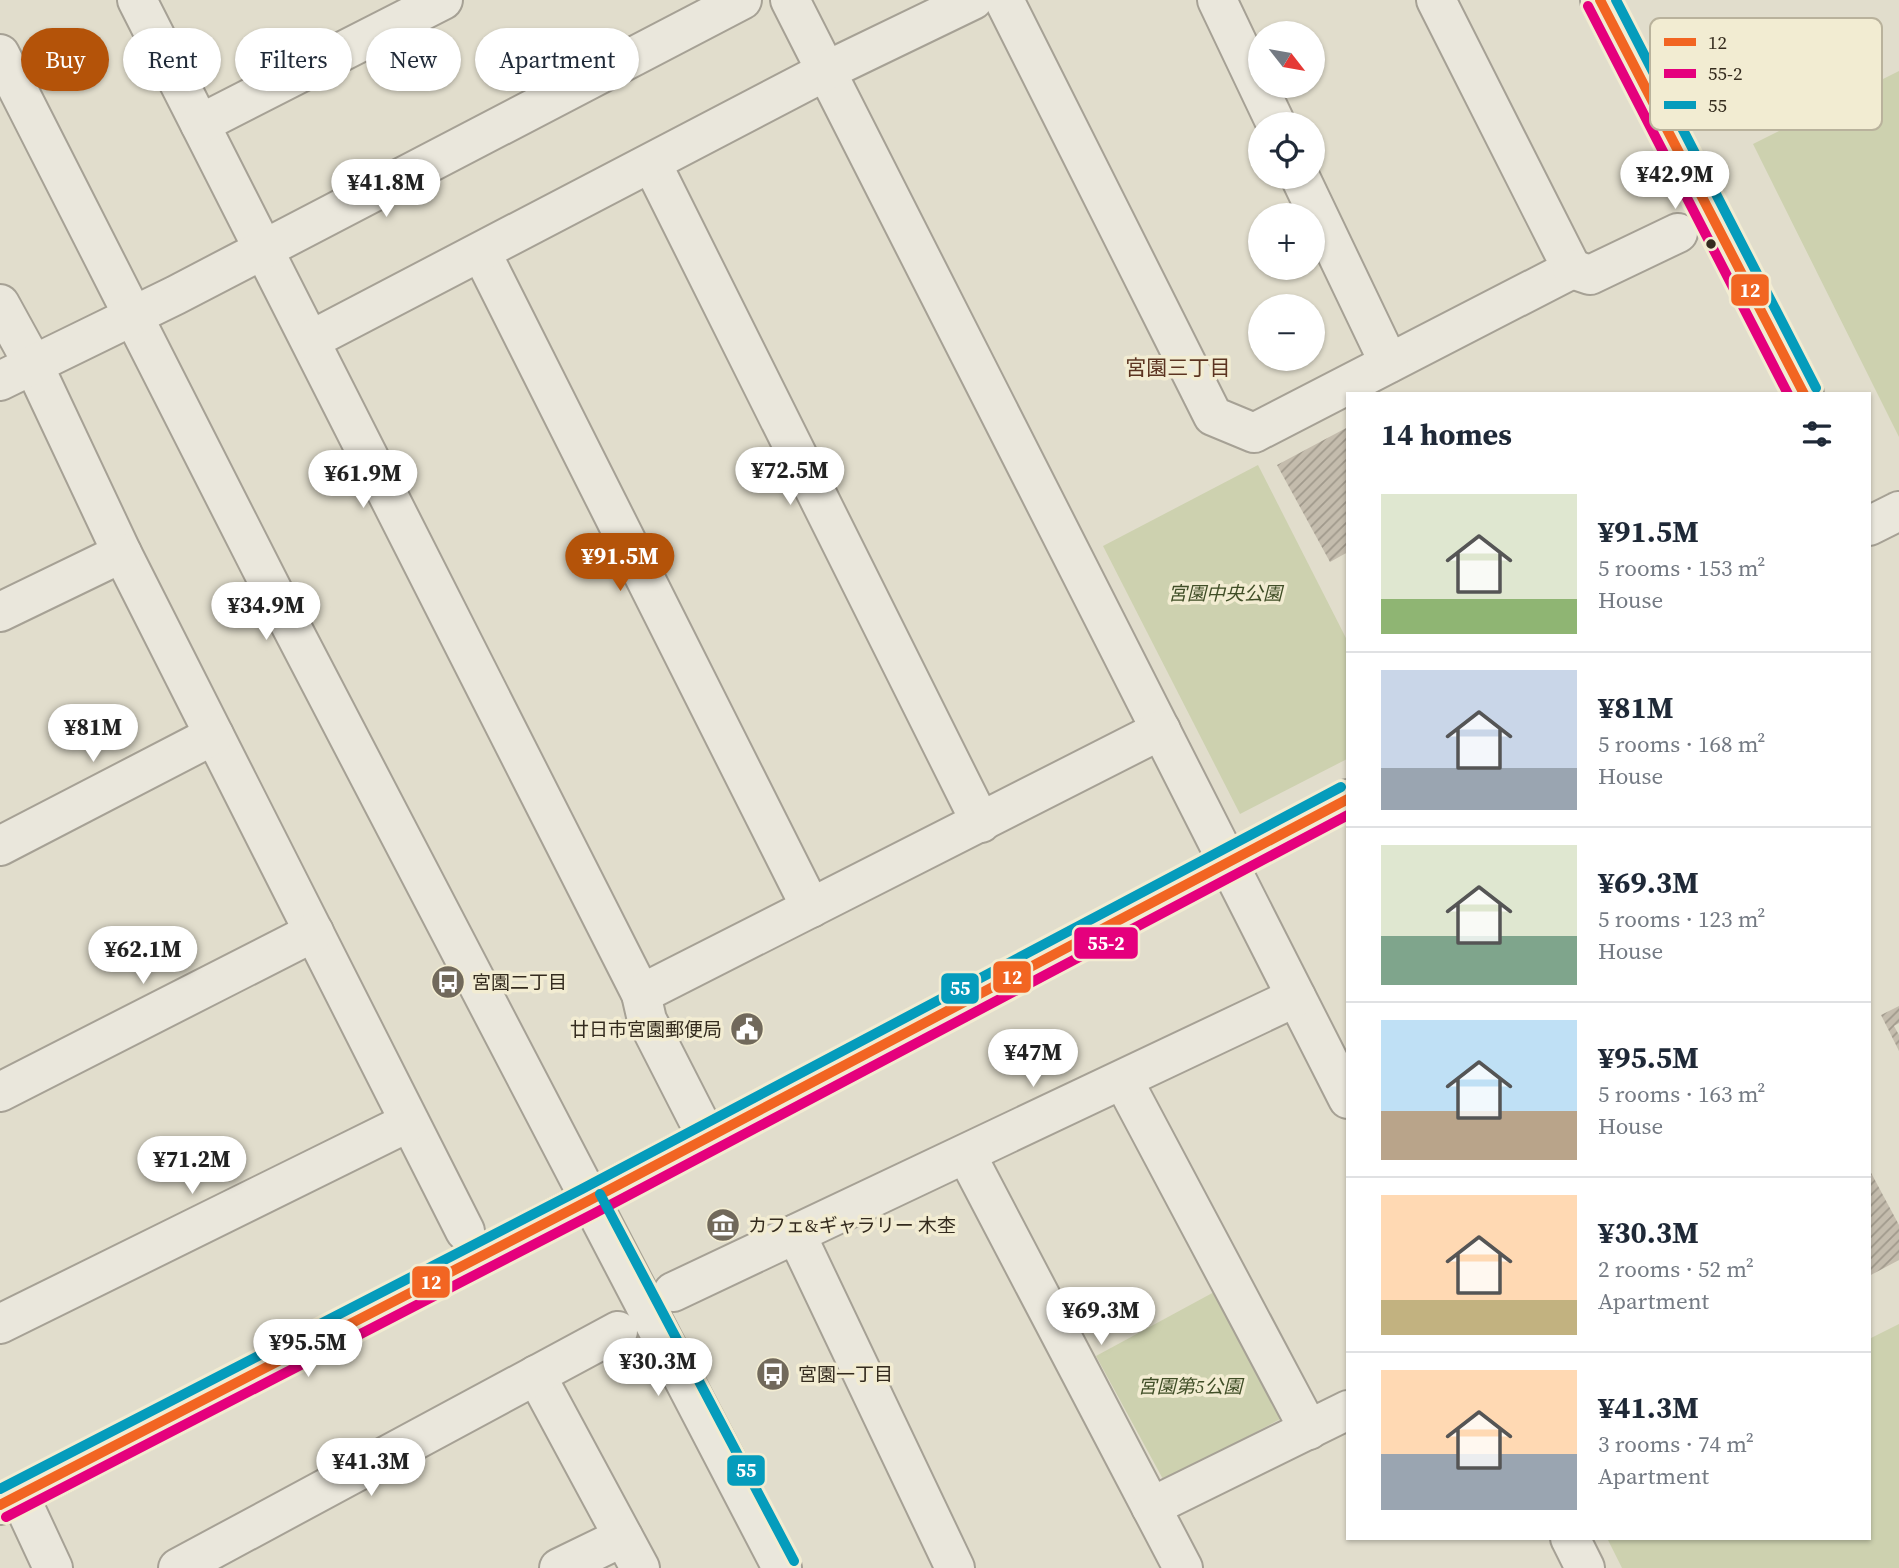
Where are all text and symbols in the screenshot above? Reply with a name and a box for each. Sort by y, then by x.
legend [1650,18,1882,130]
north arrow [1248,21,1325,98]
map controls [1248,21,1325,371]
chip: Buy [21,28,109,91]
chip: Rent [123,28,221,91]
chip: Filters [235,28,352,91]
chip: New [366,28,461,91]
chip: Apartment [475,28,639,91]
text: 12 [1708,29,1727,55]
text: 55-2 [1708,60,1742,86]
text: 55 [1708,92,1727,118]
button: locate [1248,112,1325,189]
pin: ¥42.9M [1618,152,1732,211]
text: ¥42.9M [1636,158,1714,190]
pin: ¥41.8M [329,160,443,219]
text: ¥41.8M [347,166,425,198]
button: + [1248,203,1325,280]
unlabelled marker [1704,237,1718,251]
line badge: 12 [1730,273,1770,307]
text: 12 [1740,277,1760,303]
button: − [1248,294,1325,371]
district label: 宮園三丁目 [1126,353,1231,382]
text: 14 homes [1381,414,1512,455]
icon: filters [1798,415,1836,453]
pin: ¥72.5M [733,448,847,507]
pin: ¥61.9M [306,450,420,510]
text: ¥72.5M [751,454,829,486]
text: ¥61.9M [324,457,402,489]
text: ¥91.5M [1598,511,1699,552]
icon: home [1437,522,1521,606]
pin: ¥91.5M [563,534,677,593]
text: ¥91.5M [581,540,659,572]
text: 5 rooms · 153 m² [1598,552,1765,584]
park label: 宮園中央公園 [1168,580,1285,606]
pin: ¥34.9M [209,582,323,642]
text: House [1598,584,1663,616]
text: ¥34.9M [227,589,305,621]
text: ¥81M [1598,687,1674,728]
icon: home [1437,698,1521,782]
pin: ¥81M [52,704,134,764]
text: ¥81M [64,711,122,743]
text: 5 rooms · 168 m² [1598,728,1765,760]
text: House [1598,760,1663,792]
text: ¥69.3M [1598,862,1699,903]
icon: home [1437,873,1521,957]
text: 5 rooms · 123 m² [1598,903,1765,935]
pin: ¥62.1M [86,926,200,986]
line badge: 55-2 [1073,926,1139,960]
text: 55-2 [1087,930,1125,956]
text: ¥62.1M [104,933,182,965]
text: House [1598,935,1663,967]
line badge: 12 [992,960,1032,994]
bus stop icon: 宮園二丁目 [429,963,467,1001]
text: 12 [1002,964,1022,990]
place label: 宮園二丁目 [472,969,567,995]
line badge: 55 [940,972,980,1005]
text: 55 [950,975,970,1001]
public building icon: 廿日市宮園郵便局 [728,1010,766,1048]
place label: 廿日市宮園郵便局 [570,1016,722,1042]
pin: ¥47M [992,1030,1074,1089]
text: ¥47M [1004,1036,1062,1068]
text: ¥95.5M [1598,1037,1699,1078]
icon: home [1437,1048,1521,1132]
text: 5 rooms · 163 m² [1598,1078,1765,1110]
text: House [1598,1110,1663,1142]
pin: ¥71.2M [135,1136,249,1196]
text: ¥71.2M [153,1143,231,1175]
museum icon: カフェ&ギャラリー 木杢 [704,1206,742,1244]
place label: カフェ&ギャラリー 木杢 [748,1212,956,1238]
text: ¥30.3M [1598,1212,1699,1253]
icon: home [1437,1223,1521,1307]
text: 2 rooms · 52 m² [1598,1253,1754,1285]
line badge: 12 [411,1265,451,1299]
text: 12 [421,1269,441,1295]
text: Apartment [1598,1285,1709,1317]
pin: ¥69.3M [1044,1288,1158,1347]
text: ¥69.3M [1062,1294,1140,1326]
pin: ¥95.5M [251,1320,365,1379]
text: ¥95.5M [269,1326,347,1358]
pin: ¥30.3M [601,1338,715,1398]
text: ¥30.3M [619,1345,697,1377]
bus stop icon: 宮園一丁目 [754,1355,792,1393]
place label: 宮園一丁目 [798,1361,893,1387]
park label: 宮園第5公園 [1138,1373,1245,1399]
text: ¥41.3M [1598,1387,1699,1428]
icon: home [1437,1398,1521,1482]
text: 3 rooms · 74 m² [1598,1428,1754,1460]
pin: ¥41.3M [314,1438,428,1498]
text: ¥41.3M [332,1445,410,1477]
line badge: 55 [726,1454,766,1487]
text: 55 [736,1457,756,1483]
text: Apartment [1598,1460,1709,1492]

